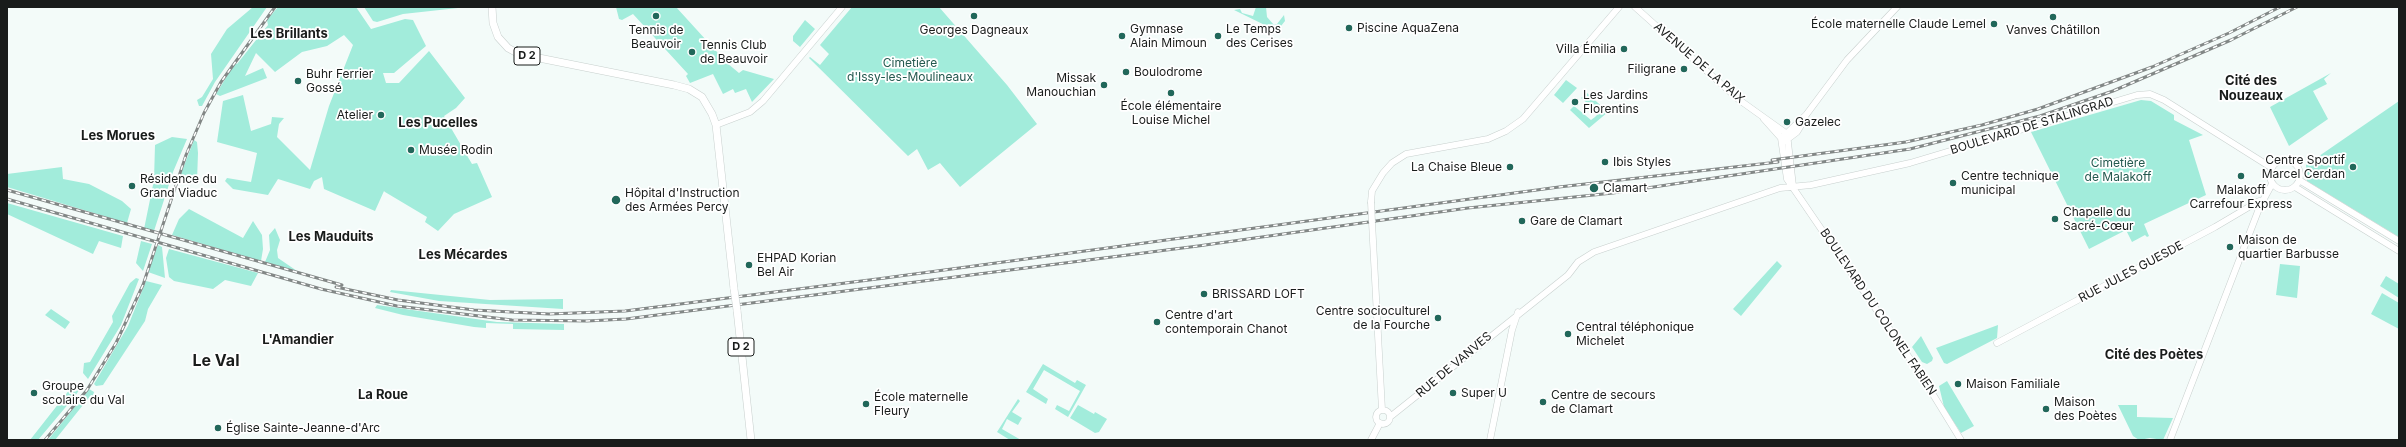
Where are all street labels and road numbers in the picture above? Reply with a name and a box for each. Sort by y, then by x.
street label: AVENUE DE LA PAIX [1651,20,1747,106]
road number: D 2 [514,47,540,65]
street label: BOULEVARD DE STALINGRAD [1949,94,2115,158]
street label: BOULEVARD DU COLONEL FABIEN [1817,226,1939,398]
street label: RUE JULES GUESDE [2076,238,2186,306]
street label: RUE DE VANVES [1413,329,1495,401]
road number: D 2 [728,338,754,356]

